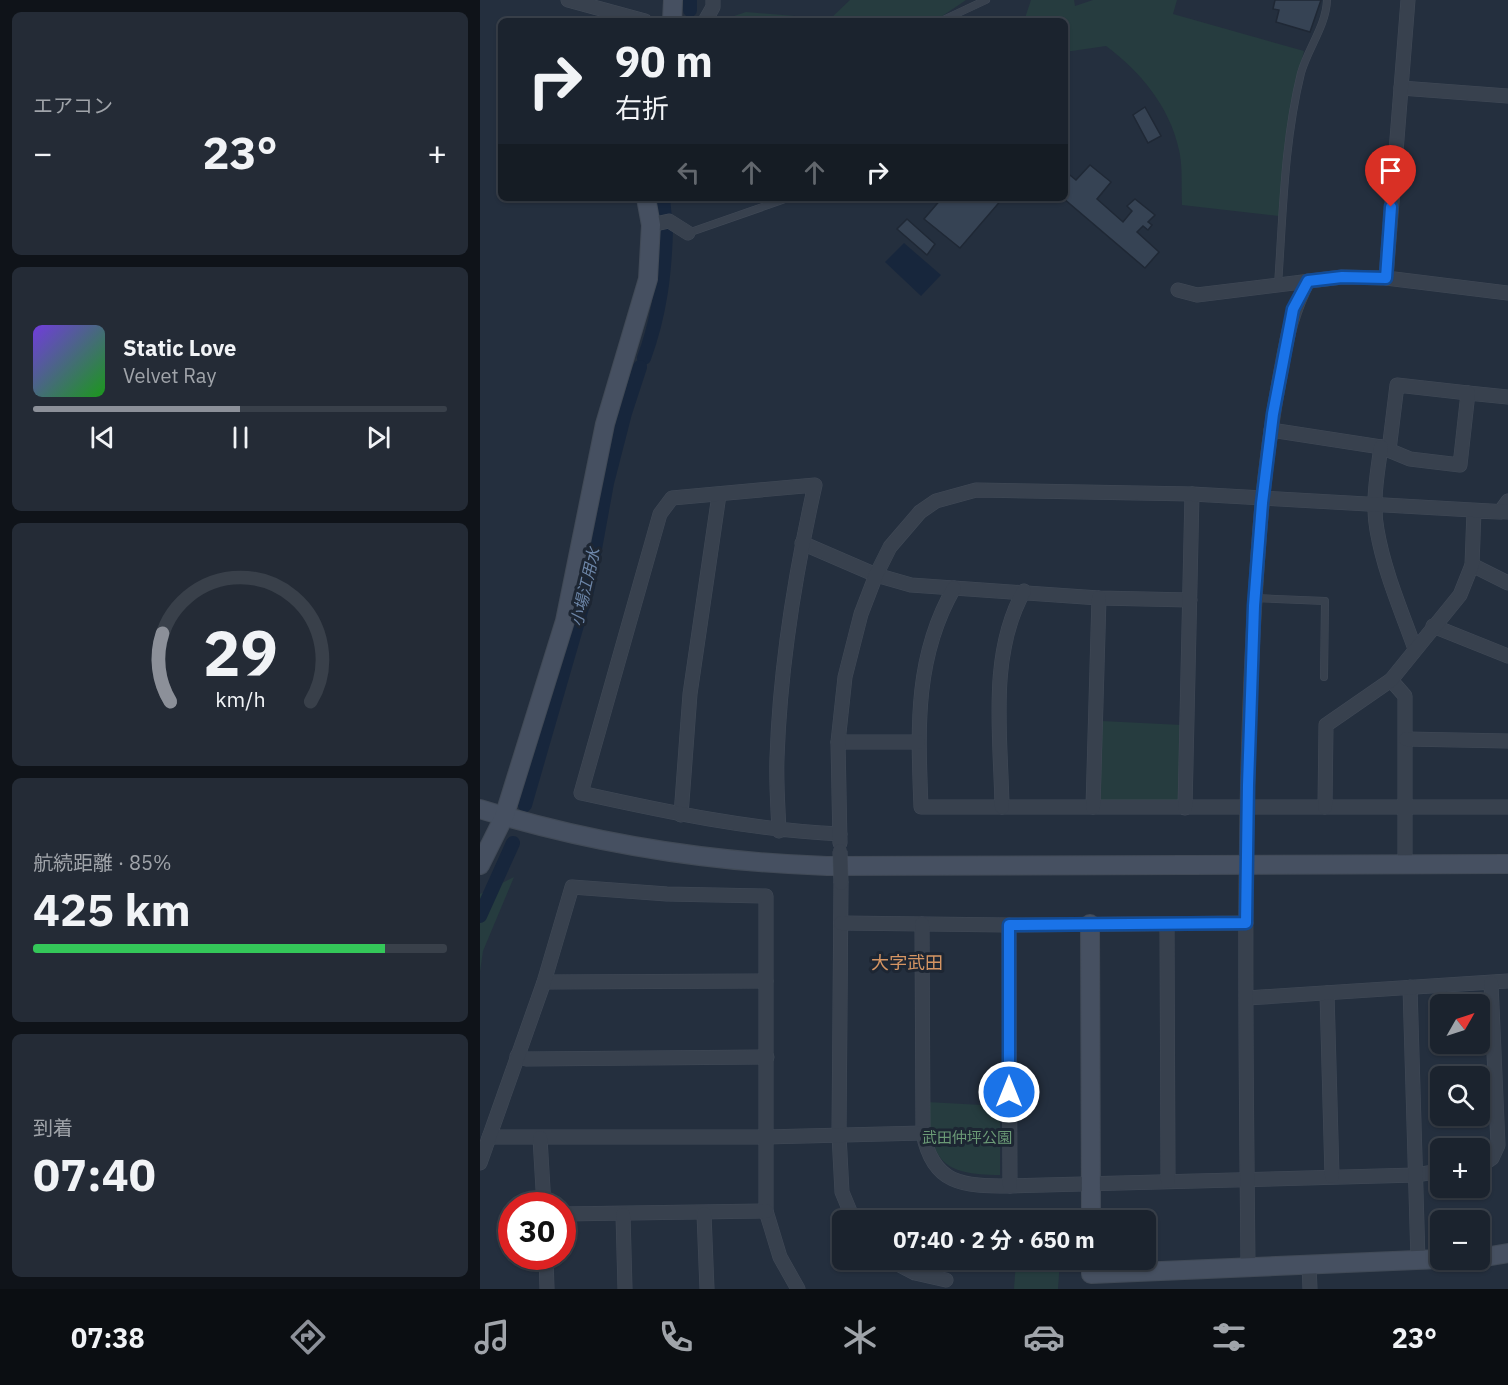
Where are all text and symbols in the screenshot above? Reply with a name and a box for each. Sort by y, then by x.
text: 90 m [615,34,713,89]
icon: right [516,42,594,120]
text: 右折 [615,90,669,125]
text: エアコン [33,92,113,119]
text: 23° [202,123,278,181]
text: − [33,131,53,174]
text: + [427,131,447,174]
pin [1365,145,1416,207]
icon: arrive [1374,154,1407,187]
icon: left [672,156,705,189]
icon: ahead [735,156,768,189]
icon: ahead [798,156,831,189]
icon: right [861,156,894,189]
text: Static Love [123,333,236,362]
text: Velvet Ray [123,362,216,389]
icon: previous [86,421,119,454]
icon: pause [224,421,257,454]
icon: next [362,421,395,454]
water label: 小場江用水 [566,544,604,628]
text: 29 [203,612,277,693]
text: km/h [215,685,265,713]
text: 航続距離 · 85% [33,849,172,876]
text: 425 km [33,880,191,938]
district label: 大字武田 [871,951,943,974]
north arrow [1430,994,1490,1054]
map controls [1430,994,1490,1270]
position arrow [977,1060,1041,1124]
button: search [1430,1066,1490,1126]
text: 到着 [33,1114,73,1141]
park label: 武田仲坪公園 [922,1128,1012,1147]
button: + [1430,1138,1490,1198]
text: 07:40 [33,1145,156,1203]
speed limit sign: 30 [498,1192,576,1270]
button: − [1430,1210,1490,1270]
text: 07:40 · 2 分 · 650 m [893,1225,1095,1254]
icon: directions [287,1316,329,1358]
icon: music [471,1316,513,1358]
icon: phone [655,1316,697,1358]
icon: climate [839,1316,881,1358]
icon: car [1023,1316,1065,1358]
icon: filters [1208,1316,1250,1358]
text: 07:38 [71,1320,145,1355]
text: 23° [1392,1320,1437,1355]

